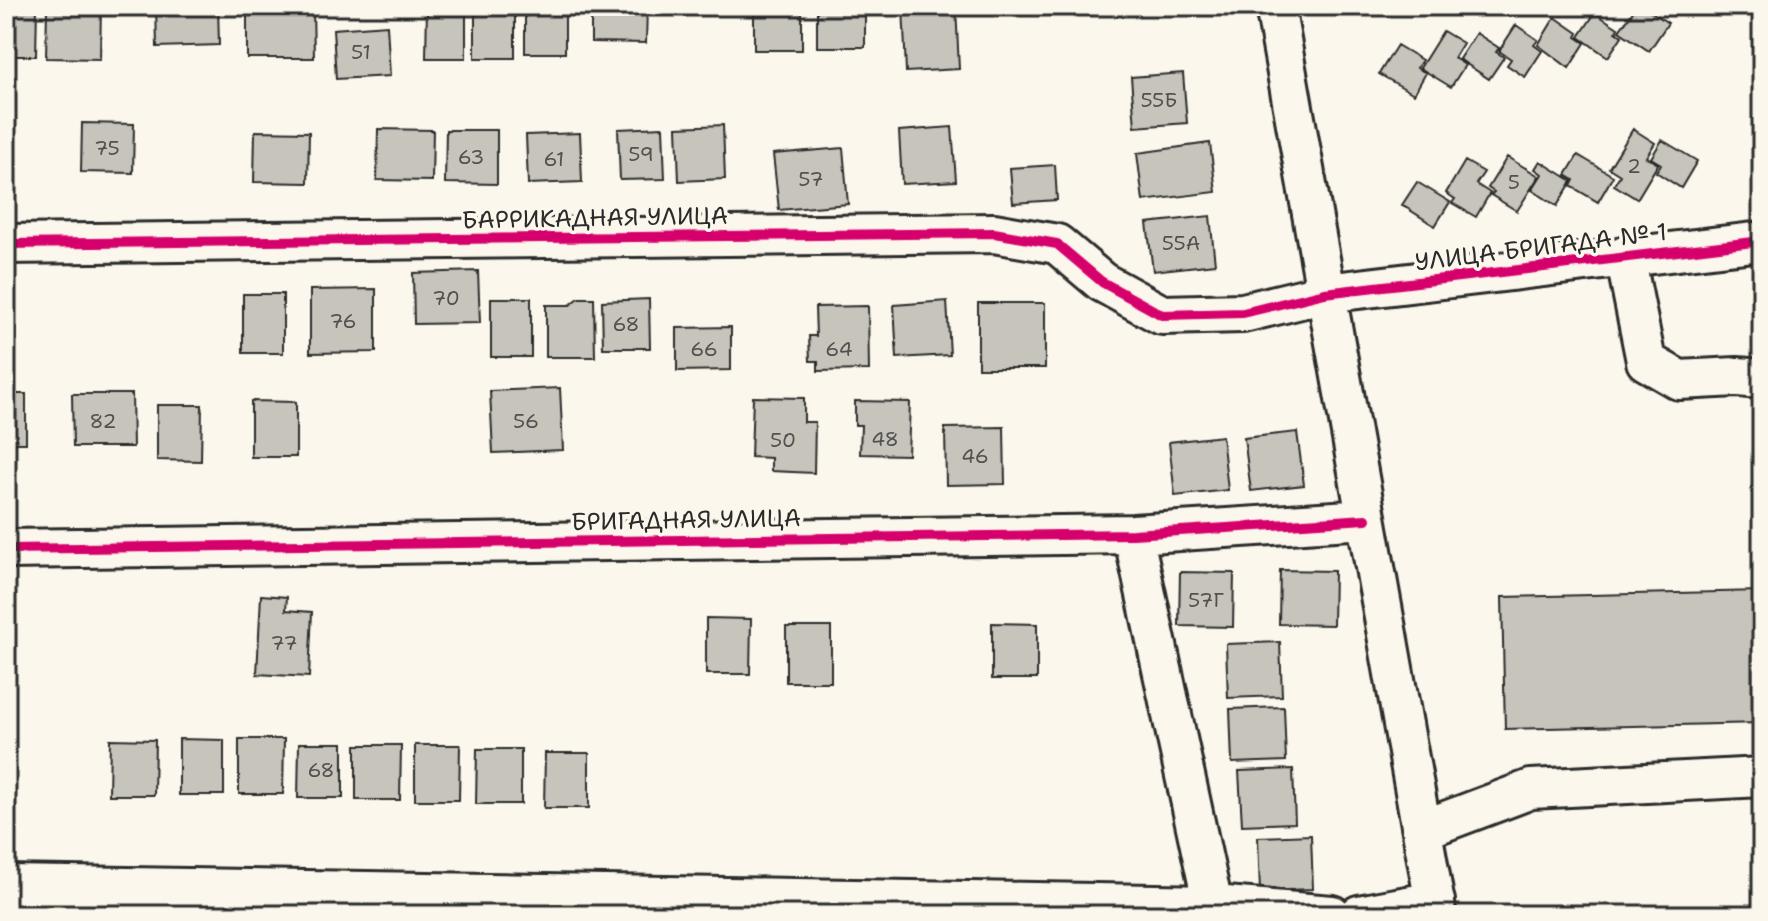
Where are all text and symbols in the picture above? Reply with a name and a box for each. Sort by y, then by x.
house number: 51 [351,39,371,65]
house number: 55Б [1140,87,1178,113]
house number: 75 [94,135,120,161]
house number: 59 [628,141,654,167]
house number: 63 [458,144,484,170]
house number: 61 [544,146,564,172]
house number: 2 [1627,153,1641,179]
house number: 57 [798,166,824,192]
house number: 5 [1508,169,1520,195]
street label: БАРРИКАДНАЯ УЛИЦА [462,200,728,236]
street label: УЛИЦА БРИГАДА № 1 [1413,216,1669,278]
house number: 55А [1162,230,1200,256]
house number: 70 [432,285,460,311]
house number: 76 [329,308,357,334]
house number: 68 [612,311,640,337]
house number: 66 [690,336,718,362]
house number: 64 [825,336,853,362]
house number: 82 [90,408,116,434]
house number: 56 [513,408,539,434]
house number: 48 [871,426,899,452]
house number: 50 [770,427,796,453]
house number: 46 [961,443,989,469]
street label: БРИГАДНАЯ УЛИЦА [571,502,801,538]
house number: 57Г [1188,587,1224,613]
house number: 77 [271,630,297,656]
house number: 68 [307,757,335,783]

